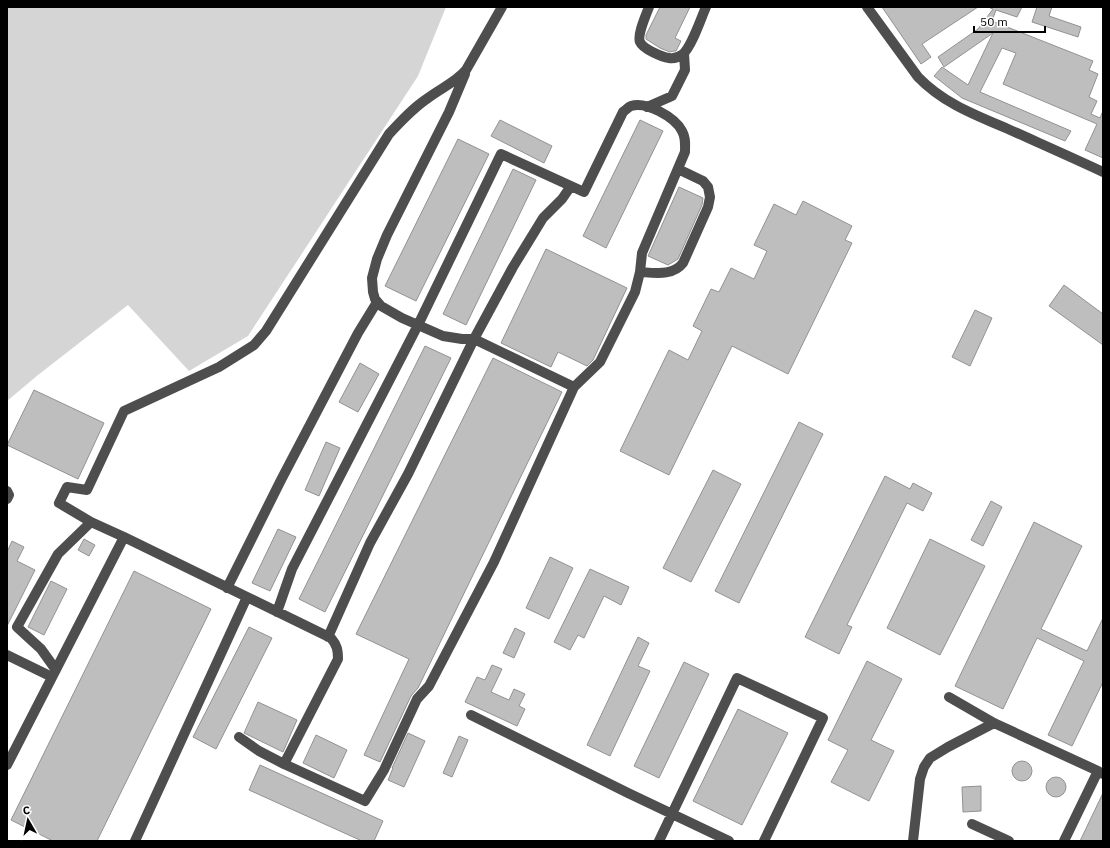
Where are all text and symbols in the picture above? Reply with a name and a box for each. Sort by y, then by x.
scale bar [974,8,1045,34]
text: 50 m [980,14,1008,29]
north arrow [8,800,48,840]
text: С [22,803,31,818]

